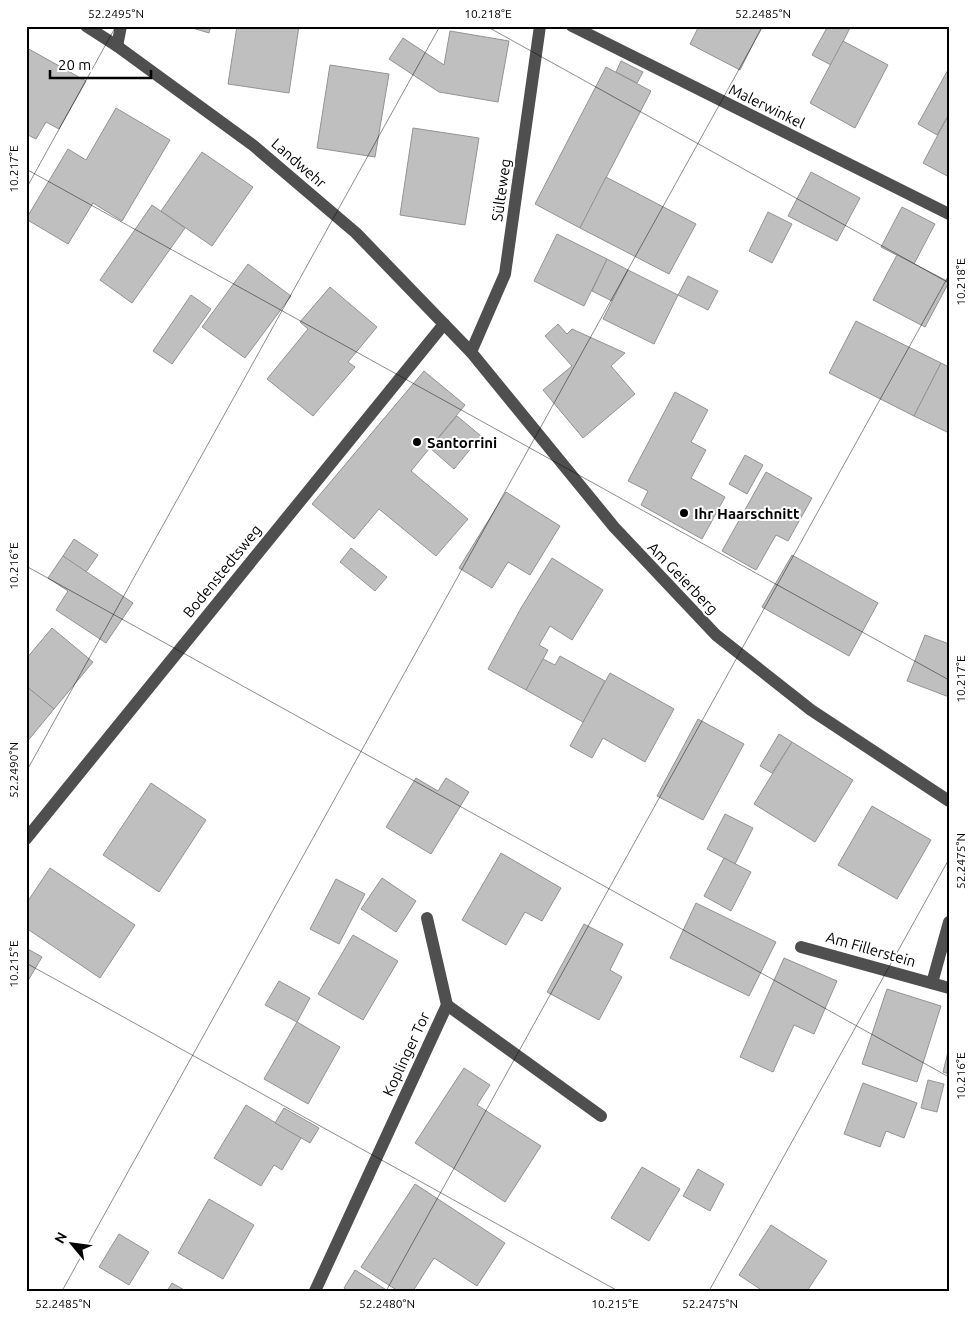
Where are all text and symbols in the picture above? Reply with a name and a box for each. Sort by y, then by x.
text: 52.2495°N [88,7,144,20]
text: 10.218°E [464,7,512,20]
text: 52.2485°N [735,7,791,20]
scale bar [50,48,151,80]
text: 20 m [58,56,91,73]
street label: Malerwinkel [726,80,808,132]
street label: Landwehr [268,135,330,192]
text: 10.217°E [7,145,20,193]
street label: Sülteweg [488,158,514,222]
text: 10.218°E [954,258,967,306]
place label: Santorrini [427,434,497,451]
marker: Santorrini [411,436,423,448]
place label: Ihr Haarschnitt [694,505,800,522]
marker: Ihr Haarschnitt [678,507,690,519]
street label: Bodenstedtsweg [179,521,265,621]
street label: Am Geierberg [644,539,722,617]
text: 10.216°E [7,542,20,590]
text: 10.217°E [954,655,967,703]
text: 52.2490°N [7,742,20,798]
text: 52.2475°N [954,833,967,889]
street label: Am Fillerstein [824,928,918,970]
text: 10.215°E [7,940,20,988]
street label: Koplinger Tor [379,1009,433,1099]
text: 10.216°E [954,1052,967,1100]
north arrow [48,1220,98,1270]
text: N [51,1229,70,1246]
text: 52.2485°N [35,1297,91,1310]
text: 52.2480°N [359,1297,415,1310]
text: 10.215°E [591,1297,639,1310]
text: 52.2475°N [682,1297,738,1310]

